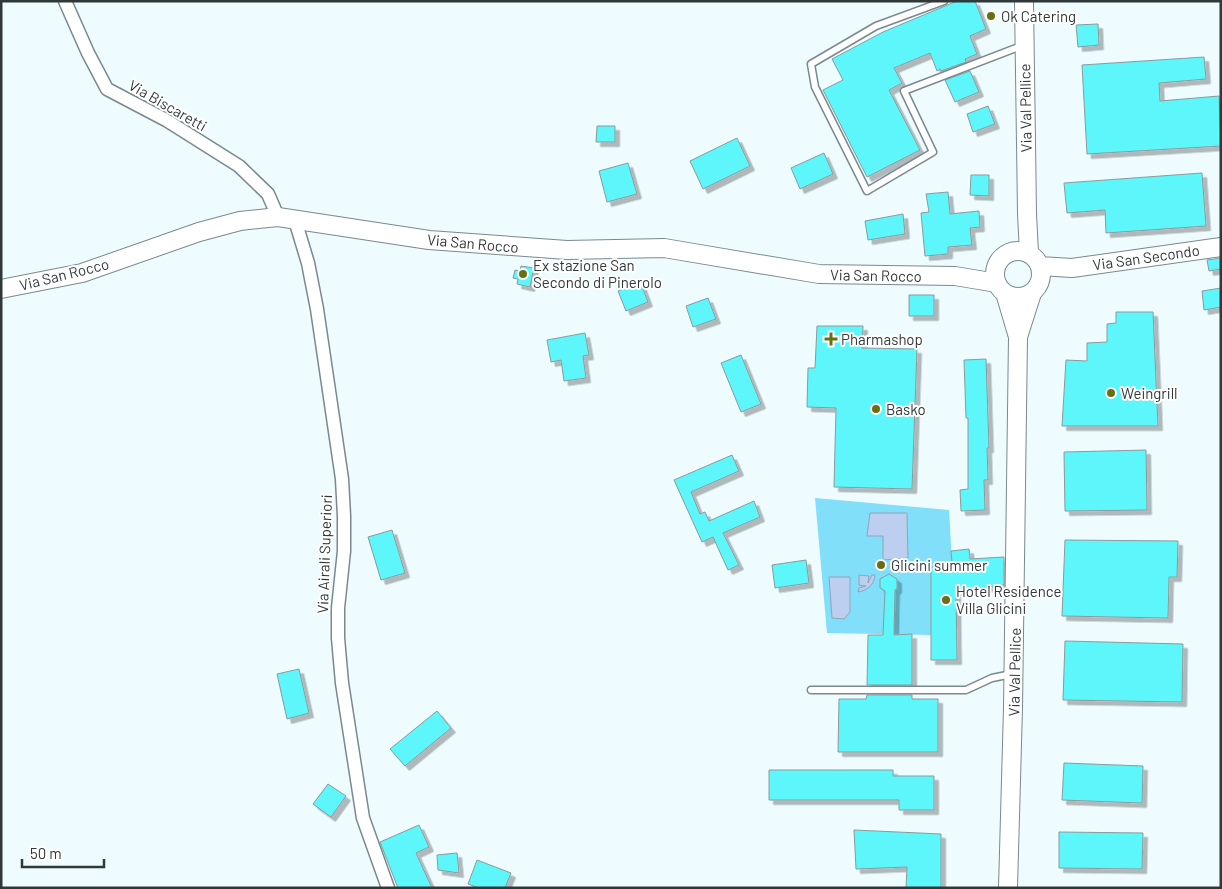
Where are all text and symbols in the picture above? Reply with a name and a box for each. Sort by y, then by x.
place label: Ok Catering [1001,7,1076,25]
marker: Ok Catering [985,10,997,22]
street label: Via Val Pellice [1015,64,1035,152]
street label: Via Biscaretti [126,75,210,135]
street label: Via San Rocco [426,230,520,256]
street label: Via San Secondo [1091,241,1201,273]
street label: Via San Rocco [17,254,111,294]
place label: Ex stazione San Secondo di Pinerolo [533,256,662,291]
street label: Via San Rocco [830,265,922,285]
marker: Ex stazione San Secondo di Pinerolo [517,268,529,280]
place label: Pharmashop [841,330,923,348]
marker: Pharmashop [825,333,837,345]
place label: Weingrill [1121,384,1178,402]
marker: Weingrill [1105,387,1117,399]
place label: Basko [886,400,926,418]
marker: Basko [870,403,882,415]
street label: Via Airali Superiori [313,494,335,614]
place label: Glicini summer [891,556,988,574]
marker: Glicini summer [875,559,887,571]
place label: Hotel Residence Villa Glicini [956,582,1062,617]
marker: Hotel Residence Villa Glicini [940,594,952,606]
street label: Via Val Pellice [1004,628,1024,716]
scale bar [22,836,105,868]
text: 50 m [30,844,62,862]

